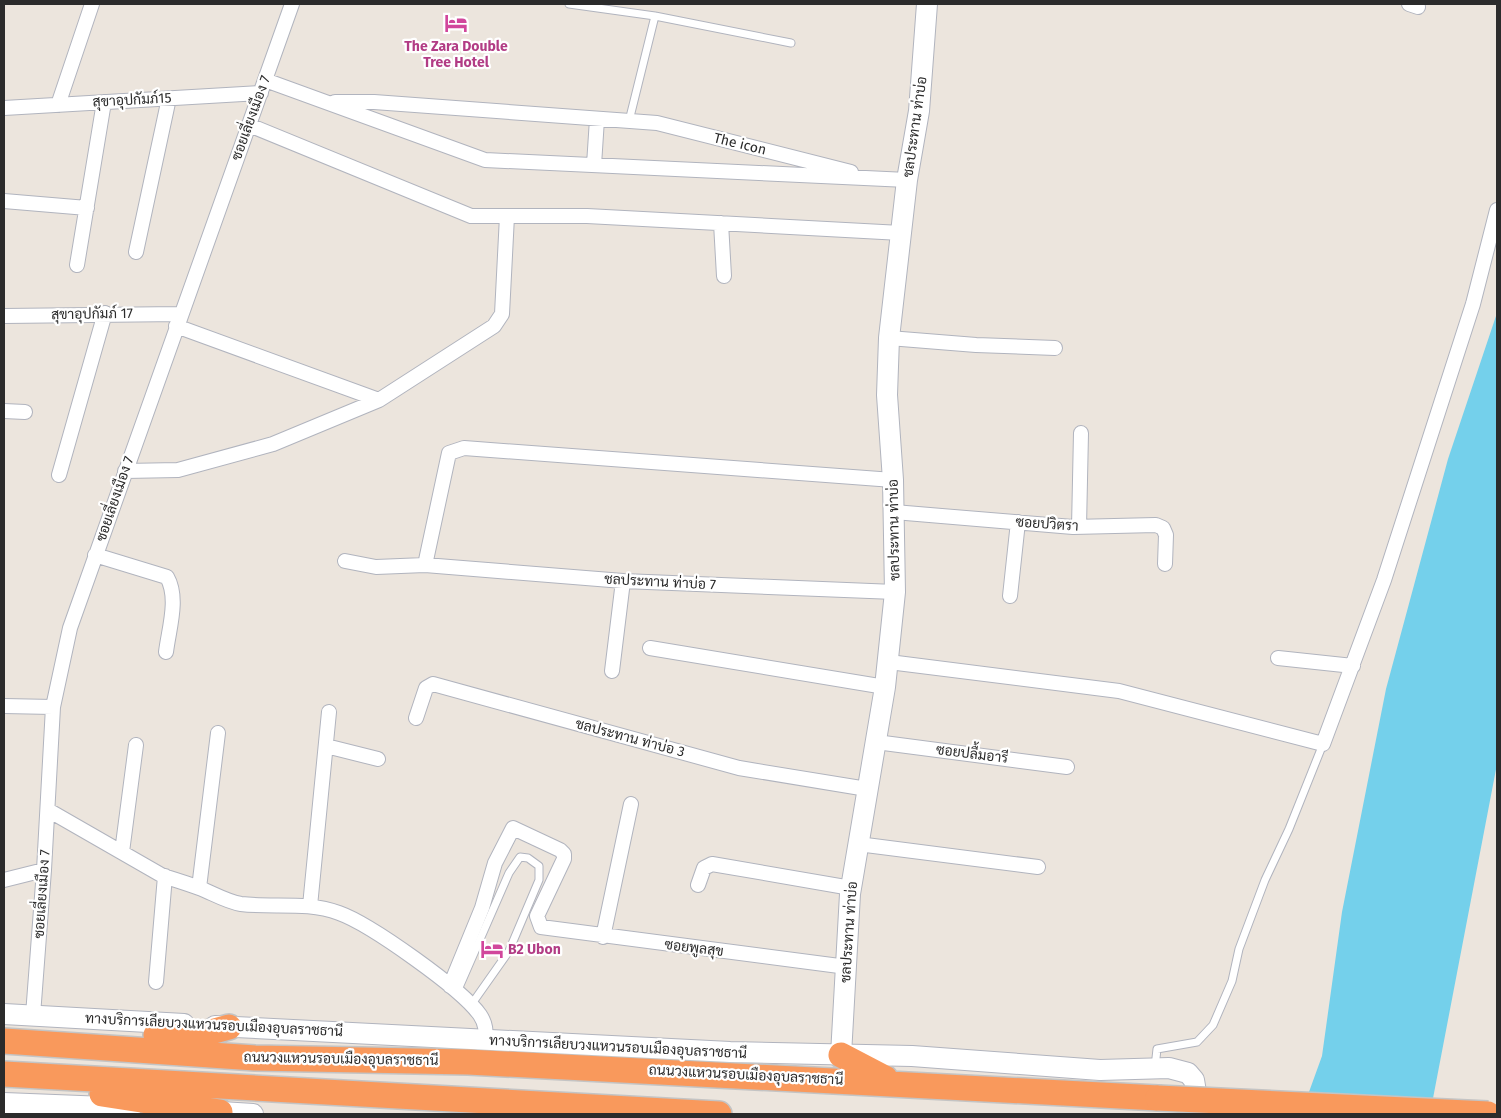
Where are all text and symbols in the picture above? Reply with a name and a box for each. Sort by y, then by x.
hotel icon: The Zara Double Tree Hotel [443,10,469,36]
place label: The Zara Double Tree Hotel [404,38,508,71]
street label: ซอยเลี่ยงเมือง 7 [224,72,274,163]
street label: ชลประทาน ท่าบ่อ [899,75,931,179]
street label: สุขาอุปกัมภ์15 [92,88,172,112]
street label: The icon [712,129,768,159]
street label: สุขาอุปกัมภ์ 17 [51,304,133,324]
street label: ซอยเลี่ยงเมือง 7 [89,453,138,544]
street label: ชลประทาน ท่าบ่อ [885,479,903,581]
street label: ซอยปวิตรา [1015,513,1079,535]
street label: ชลประทาน ท่าบ่อ 7 [604,571,716,593]
street label: ชลประทาน ท่าบ่อ 3 [573,715,687,761]
street label: ซอยปลื้มอารี [935,737,1010,767]
street label: ซอยเลี่ยงเมือง 7 [26,849,54,939]
street label: ชลประทาน ท่าบ่อ [837,881,861,983]
hotel icon: B2 Ubon [479,936,505,962]
street label: ซอยพูลสุข [663,936,725,961]
place label: B2 Ubon [508,941,561,958]
street label: ทางบริการเลียบวงแหวนรอบเมืองอุบลราชธานี [85,1009,343,1041]
street label: ทางบริการเลียบวงแหวนรอบเมืองอุบลราชธานี [489,1031,747,1063]
street label: ถนนวงแหวนรอบเมืองอุบลราชธานี [243,1048,439,1070]
street label: ถนนวงแหวนรอบเมืองอุบลราชธานี [648,1060,844,1090]

